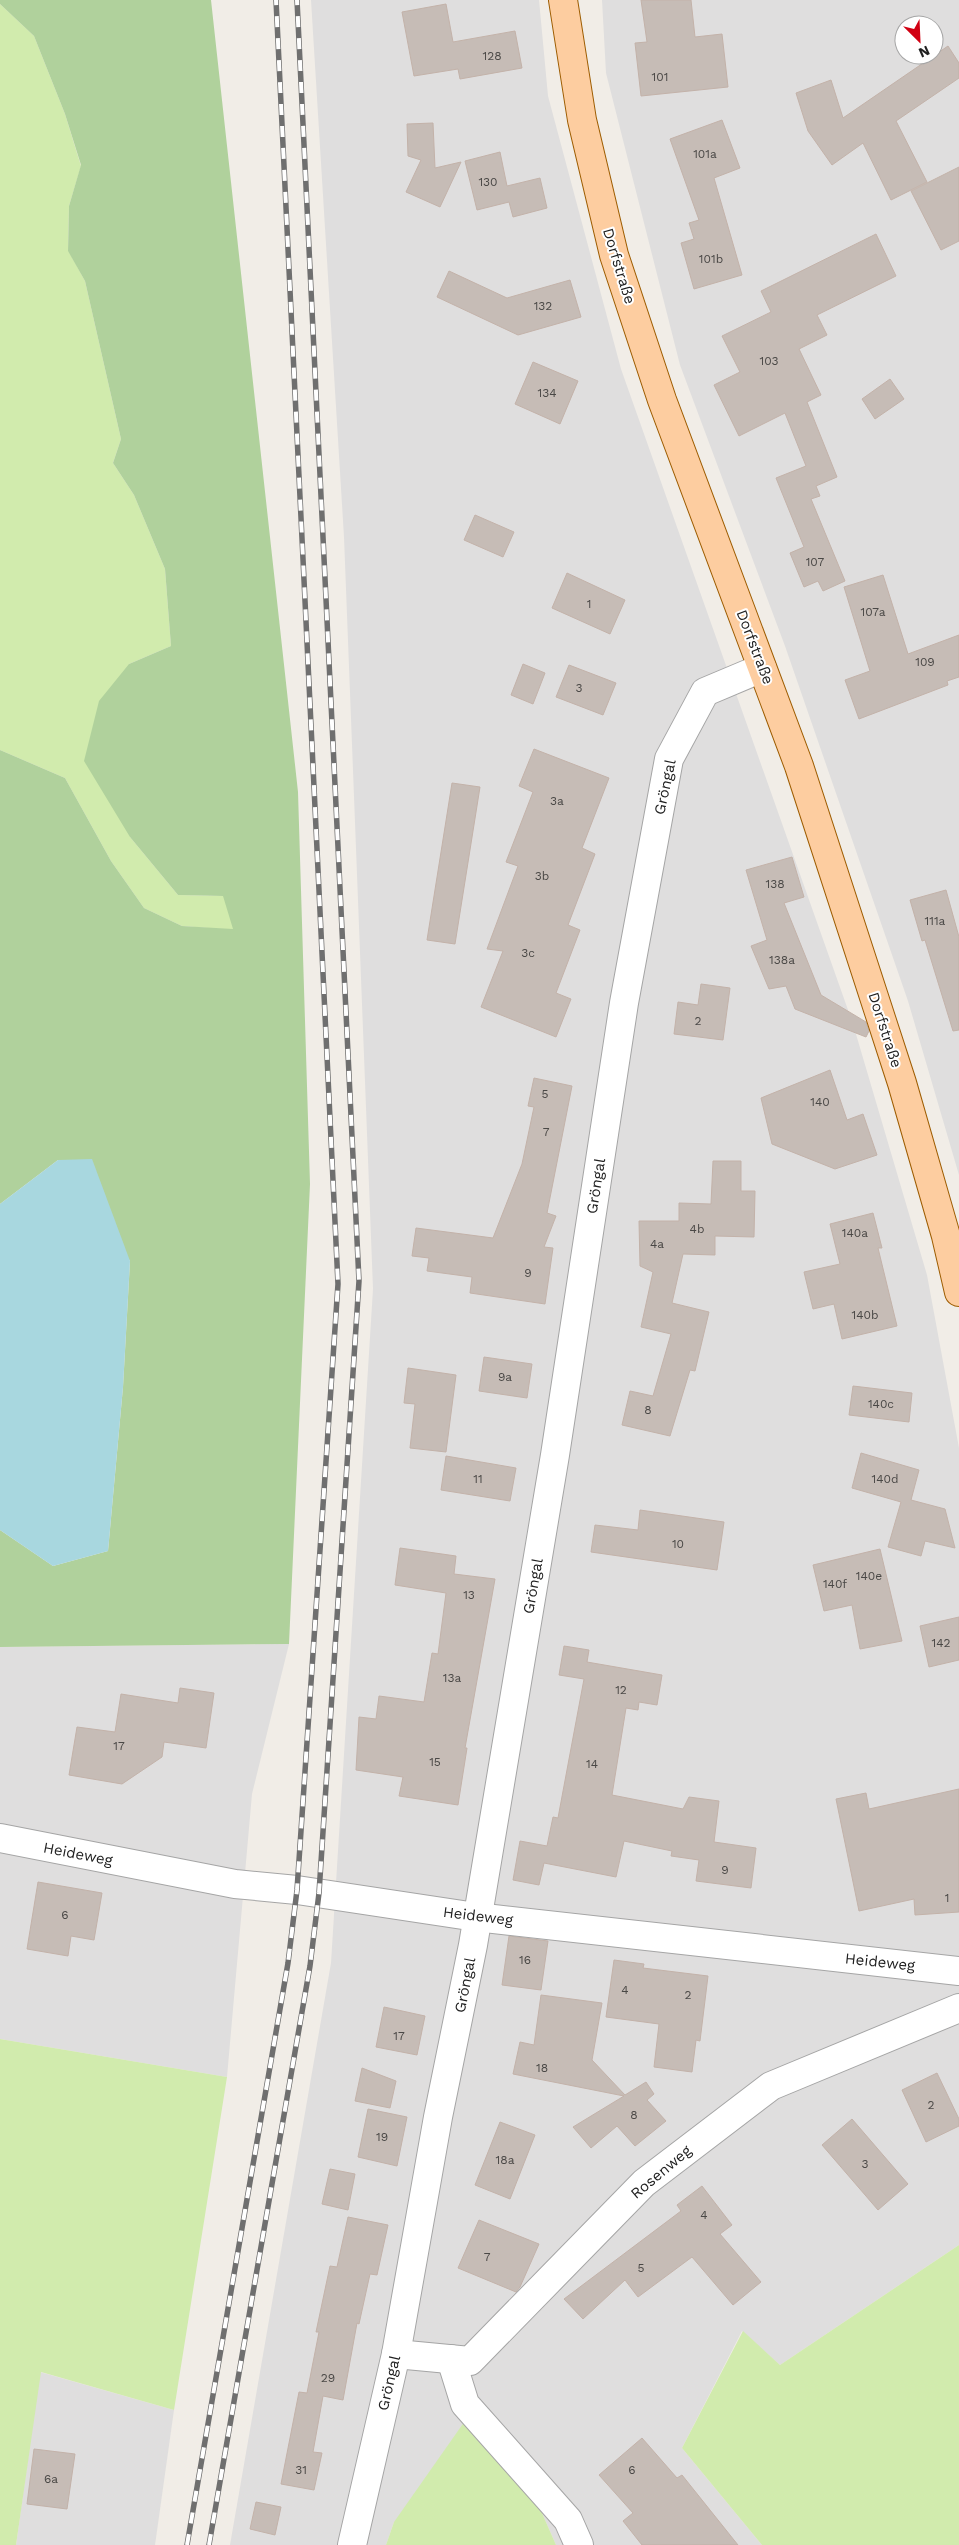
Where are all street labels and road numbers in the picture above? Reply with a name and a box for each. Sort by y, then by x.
street label: Dorfstraße [599,226,639,306]
street label: Dorfstraße [733,607,777,687]
street label: Gröngal [650,757,680,816]
street label: Dorfstraße [864,990,906,1070]
street label: Gröngal [583,1156,609,1215]
street label: Gröngal [519,1556,547,1615]
street label: Heideweg [42,1838,114,1870]
street label: Heideweg [442,1903,514,1929]
street label: Heideweg [844,1949,916,1975]
street label: Gröngal [451,1955,479,2014]
street label: Rosenweg [627,2142,695,2202]
street label: Gröngal [374,2353,404,2412]

